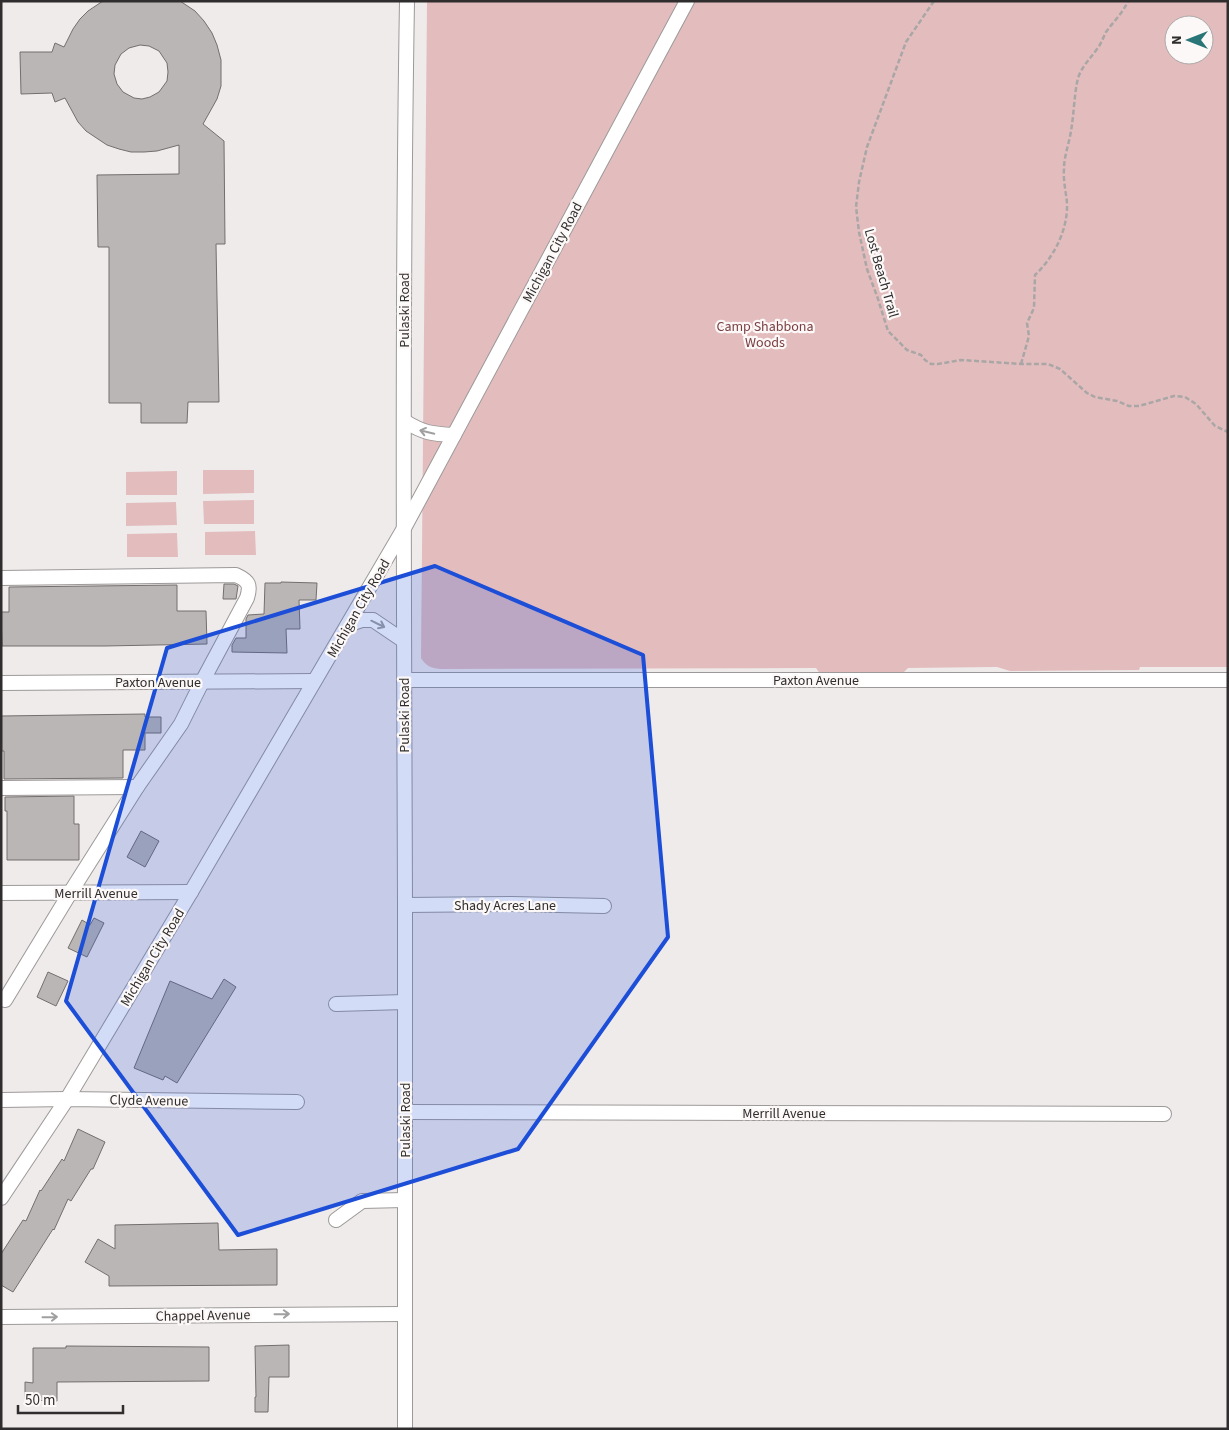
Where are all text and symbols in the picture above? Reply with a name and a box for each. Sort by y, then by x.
north arrow [1164,15,1214,65]
text: N [1167,35,1187,45]
street label: Michigan City Road [518,199,588,306]
street label: Lost Beach Trail [859,226,903,320]
street label: Pulaski Road [395,272,415,348]
park label: Camp Shabbona Woods [716,317,814,353]
one-way arrow [420,427,436,436]
street label: Michigan City Road [322,555,395,662]
one-way arrow [370,619,385,629]
street label: Paxton Avenue [773,671,859,691]
street label: Paxton Avenue [115,673,201,693]
street label: Pulaski Road [395,677,415,753]
street label: Merrill Avenue [54,884,138,904]
street label: Shady Acres Lane [454,896,556,916]
street label: Michigan City Road [116,905,190,1010]
street label: Pulaski Road [396,1082,416,1158]
street label: Clyde Avenue [109,1090,189,1112]
street label: Merrill Avenue [742,1104,826,1124]
street label: Chappel Avenue [156,1305,251,1327]
one-way arrow [274,1309,290,1319]
one-way arrow [42,1312,58,1322]
scale bar [18,1382,122,1414]
text: 50 m [25,1390,55,1411]

